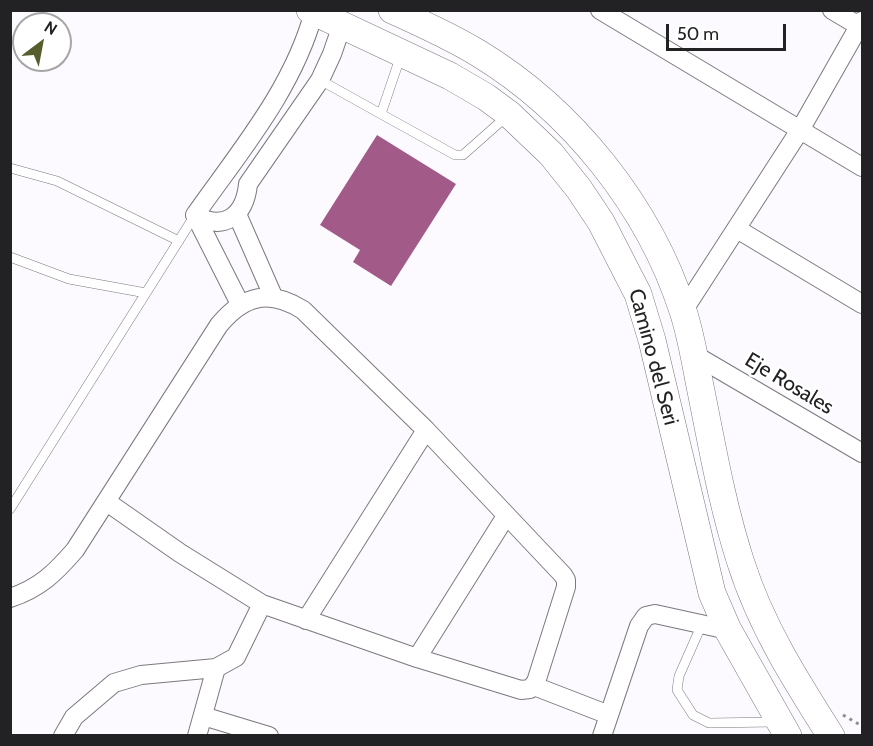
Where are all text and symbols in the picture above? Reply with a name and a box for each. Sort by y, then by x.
north arrow [12,12,72,72]
scale bar [669,12,789,50]
text: N [41,17,61,39]
text: 50 m [677,23,719,45]
street label: Camino del Seri [623,286,683,428]
street label: Eje Rosales [740,348,838,420]

